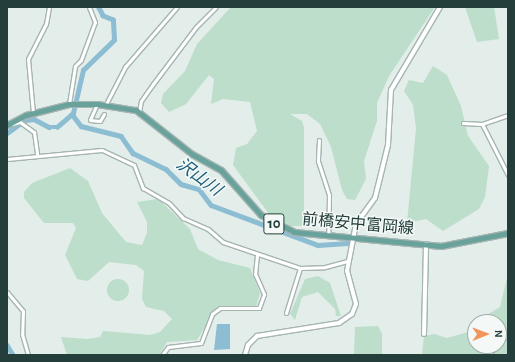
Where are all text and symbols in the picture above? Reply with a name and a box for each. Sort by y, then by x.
water label: 沢山川 [172,154,226,200]
street label: 前橋安中富岡線 [301,210,415,238]
road number: 10 [263,211,285,237]
north arrow [467,314,507,354]
text: N [493,330,504,338]

